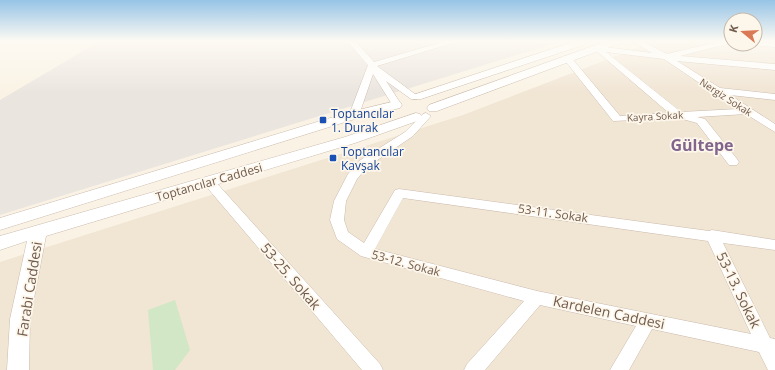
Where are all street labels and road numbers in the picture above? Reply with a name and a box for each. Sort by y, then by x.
street label: Nergiz Sokak [697,75,756,120]
street label: Kayra Sokak [626,107,684,124]
street label: Toptancılar Caddesi [154,159,264,205]
street label: 53-11. Sokak [517,200,590,226]
street label: 53-25. Sokak [257,239,326,314]
street label: Farabi Caddesi [12,240,46,338]
street label: 53-12. Sokak [370,246,443,281]
street label: 53-13. Sokak [712,249,766,332]
street label: Kardelen Caddesi [551,291,667,333]

